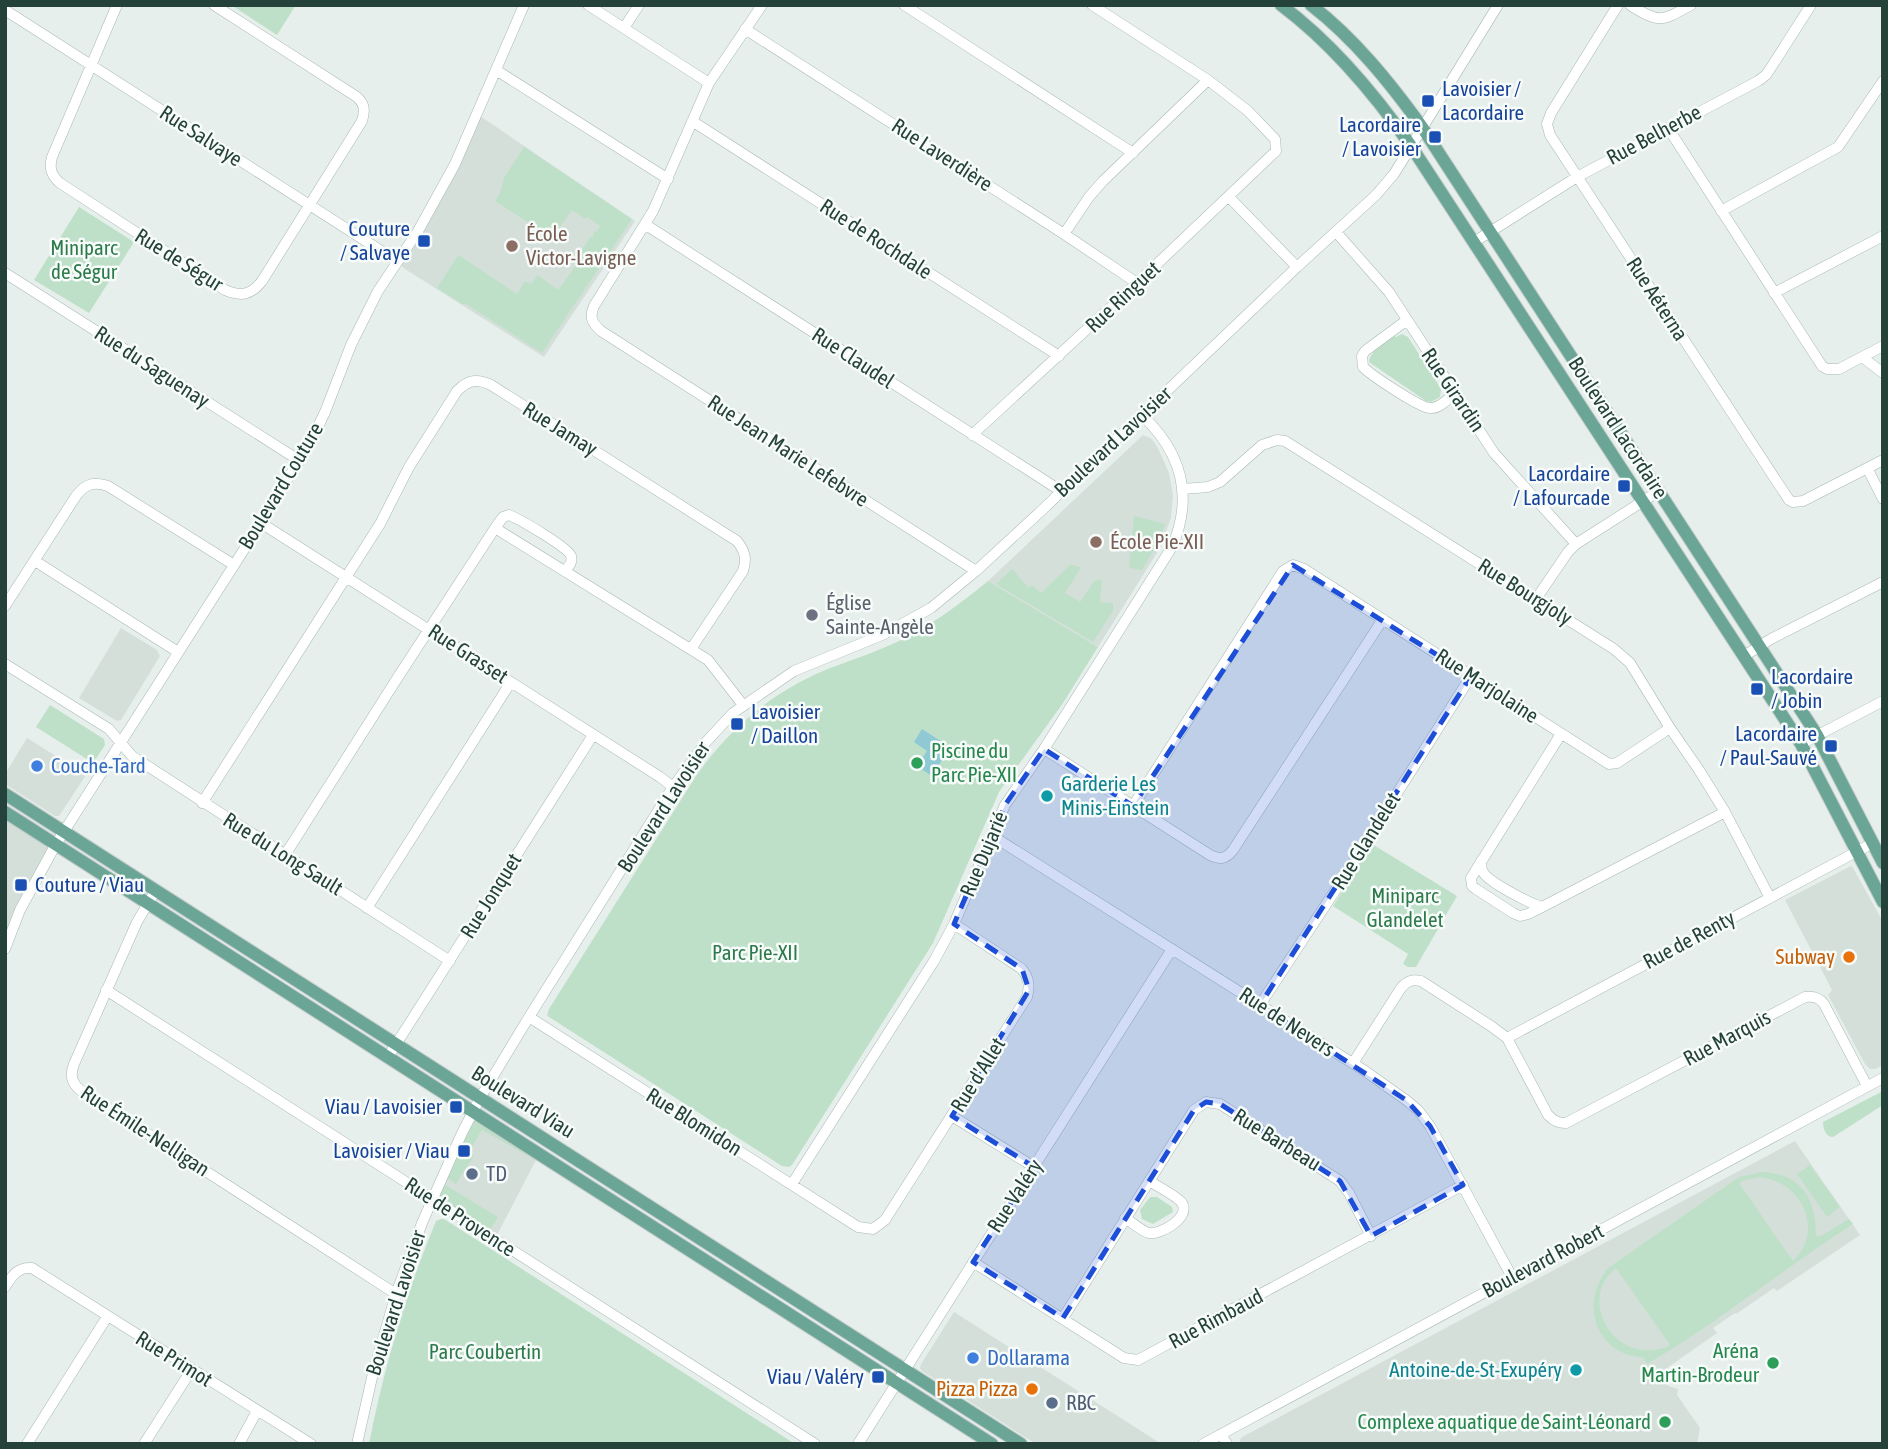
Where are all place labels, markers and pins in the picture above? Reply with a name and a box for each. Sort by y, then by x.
place label: Lavoisier / Lacordaire [1442,76,1524,124]
marker: Lavoisier / Lacordaire [1420,93,1436,109]
place label: Lacordaire / Lavoisier [1339,112,1422,160]
marker: Lacordaire / Lavoisier [1427,129,1443,145]
place label: Couture / Salvaye [340,216,410,264]
place label: École Victor-Lavigne [526,221,636,269]
marker: Couture / Salvaye [416,233,432,249]
marker: École Victor-Lavigne [504,238,520,254]
place label: Lacordaire / Lafourcade [1513,461,1610,509]
marker: Lacordaire / Lafourcade [1616,478,1632,494]
place label: École Pie-XII [1110,529,1204,553]
marker: École Pie-XII [1088,534,1104,550]
place label: Église Sainte-Angèle [826,590,934,638]
marker: Église Sainte-Angèle [804,607,820,623]
place label: Lacordaire / Jobin [1771,664,1853,712]
marker: Lacordaire / Jobin [1749,681,1765,697]
place label: Lavoisier / Daillon [751,699,821,747]
marker: Lavoisier / Daillon [729,716,745,732]
place label: Lacordaire / Paul-Sauvé [1720,721,1817,769]
place label: Piscine du Parc Pie-XII [931,738,1017,786]
marker: Lacordaire / Paul-Sauvé [1823,738,1839,754]
place label: Couche-Tard [51,753,146,777]
marker: Piscine du Parc Pie-XII [909,755,925,771]
marker: Couche-Tard [29,758,45,774]
place label: Garderie Les Minis-Einstein [1061,771,1169,819]
marker: Garderie Les Minis-Einstein [1039,788,1055,804]
place label: Couture / Viau [35,872,144,896]
marker: Couture / Viau [13,877,29,893]
place label: Subway [1776,944,1835,968]
marker: Subway [1841,949,1857,965]
place label: Viau / Lavoisier [325,1094,443,1118]
marker: Viau / Lavoisier [448,1099,464,1115]
place label: Lavoisier / Viau [333,1138,450,1162]
marker: Lavoisier / Viau [456,1143,472,1159]
place label: TD [486,1161,507,1185]
marker: TD [464,1166,480,1182]
place label: Aréna Martin-Brodeur [1641,1338,1760,1386]
place label: Dollarama [987,1345,1070,1369]
marker: Dollarama [965,1350,981,1366]
marker: Aréna Martin-Brodeur [1765,1355,1781,1371]
place label: Antoine-de-St-Exupéry [1389,1357,1562,1381]
marker: Antoine-de-St-Exupéry [1568,1362,1584,1378]
place label: Viau / Valéry [767,1364,864,1388]
marker: Viau / Valéry [870,1369,886,1385]
place label: Pizza Pizza [936,1376,1018,1400]
marker: Pizza Pizza [1024,1381,1040,1397]
place label: RBC [1066,1390,1096,1414]
marker: RBC [1044,1395,1060,1411]
place label: Complexe aquatique de Saint-Léonard [1357,1409,1651,1433]
marker: Complexe aquatique de Saint-Léonard [1657,1414,1673,1430]

